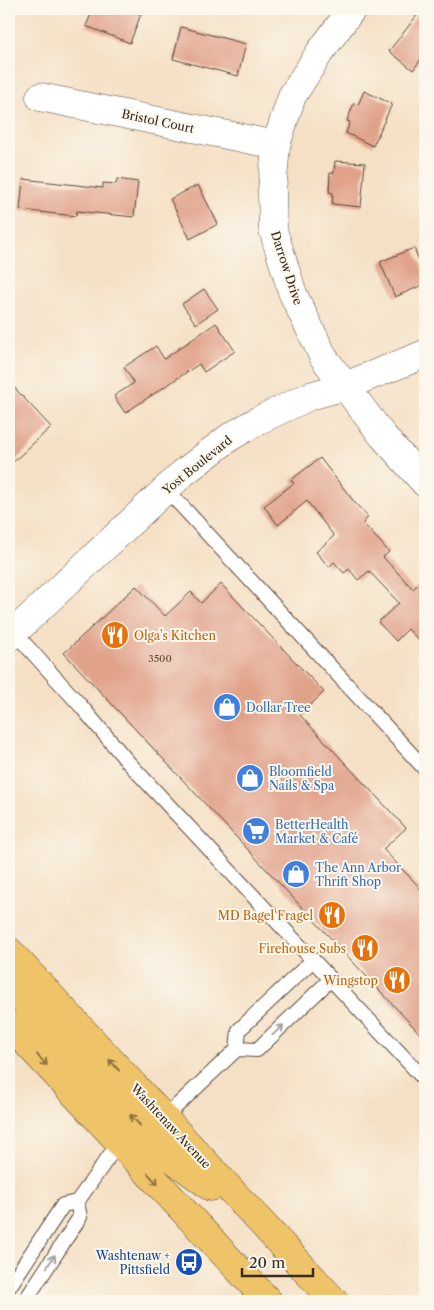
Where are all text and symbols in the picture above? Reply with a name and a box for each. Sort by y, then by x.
street label: Bristol Court [120,106,196,136]
street label: Darrow Drive [268,229,306,307]
street label: Yost Boulevard [158,432,235,498]
restaurant icon: Olga's Kitchen [100,620,130,650]
place label: Olga's Kitchen [134,628,217,643]
house number: 3500 [148,652,172,665]
shop icon: Dollar Tree [212,692,242,722]
place label: Dollar Tree [246,700,311,715]
shop icon: Bloomfield Nails & Spa [235,763,265,793]
place label: Bloomfield Nails & Spa [269,764,335,793]
supermarket icon: BetterHealth Market & Café [241,816,271,846]
place label: BetterHealth Market & Café [275,817,359,846]
shop icon: The Ann Arbor Thrift Shop [281,859,311,889]
place label: The Ann Arbor Thrift Shop [315,860,401,889]
restaurant icon: MD Bagel Fragel [317,900,347,930]
place label: MD Bagel Fragel [218,908,313,923]
restaurant icon: Firehouse Subs [350,933,380,963]
place label: Firehouse Subs [259,941,346,956]
restaurant icon: Wingstop [382,965,412,995]
place label: Wingstop [322,973,378,988]
one-way arrow [272,1024,284,1036]
one-way arrow [36,1053,48,1066]
one-way arrow [108,1058,120,1071]
street label: Washtenaw Avenue [127,1080,214,1172]
one-way arrow [129,1114,141,1127]
one-way arrow [147,1172,159,1185]
scale bar [242,1245,313,1277]
bus stop icon: Washtenaw + Pittsfield [174,1247,204,1277]
place label: Washtenaw + Pittsfield [95,1248,171,1277]
text: 20 m [249,1253,285,1272]
one-way arrow [47,1254,57,1268]

